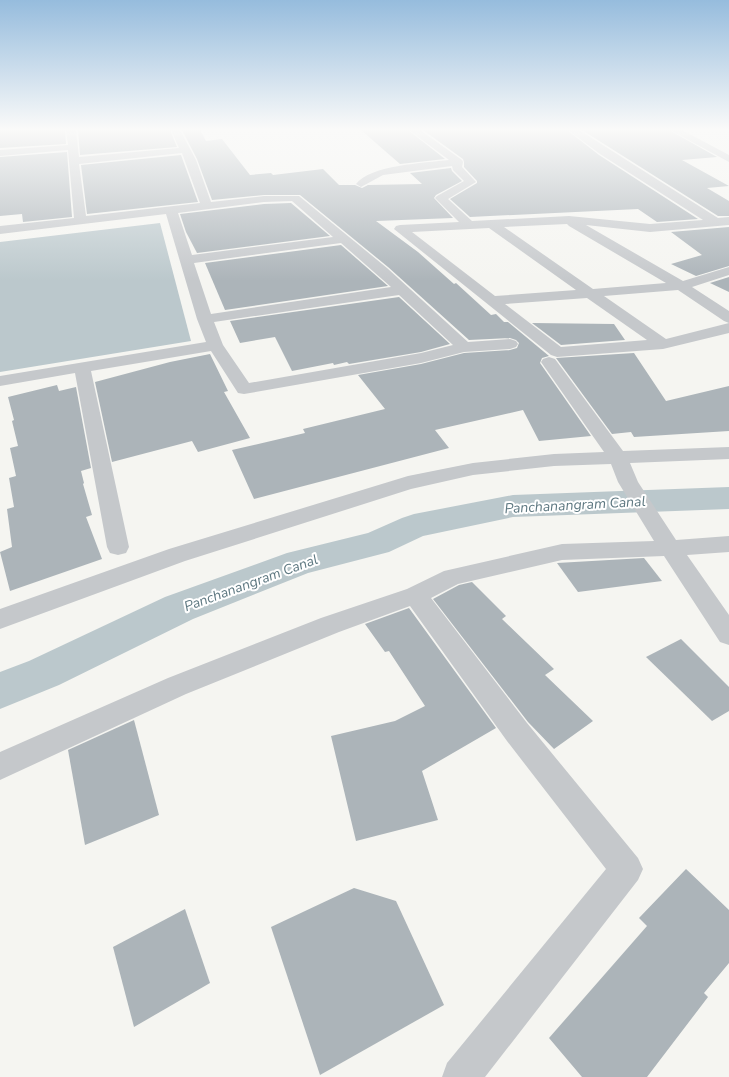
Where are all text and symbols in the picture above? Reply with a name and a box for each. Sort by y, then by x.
water label: Panchanangram Canal [504,492,646,518]
water label: Panchanangram Canal [181,550,321,616]

